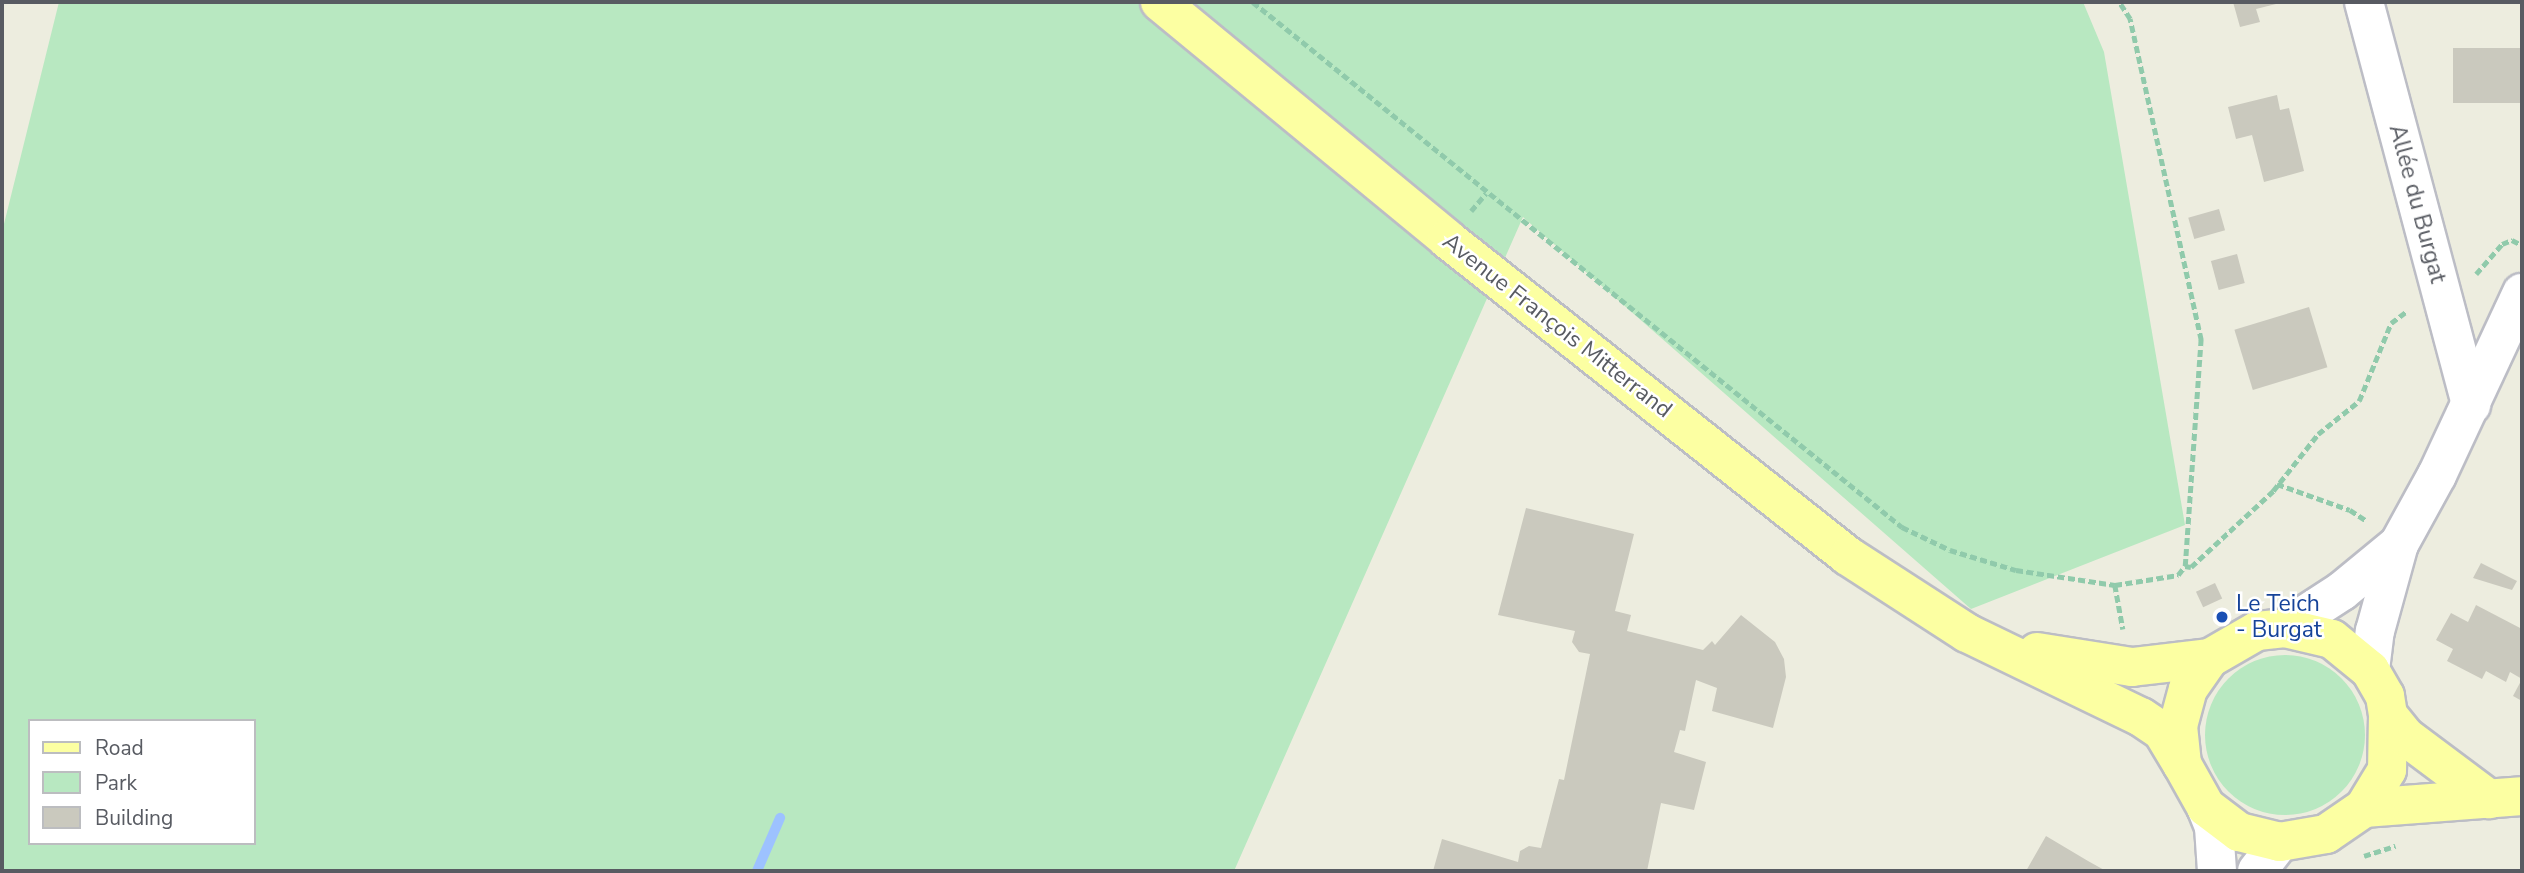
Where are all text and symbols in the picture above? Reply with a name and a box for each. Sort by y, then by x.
street label: Allée du Burgat [2383,122,2451,286]
street label: Avenue François Mitterrand [1437,228,1677,424]
place label: Le Teich - Burgat [2236,590,2322,644]
marker: Le Teich - Burgat [2214,609,2230,625]
legend [28,719,256,845]
text: Road [95,734,144,762]
text: Park [95,769,137,797]
text: Building [95,804,173,832]

